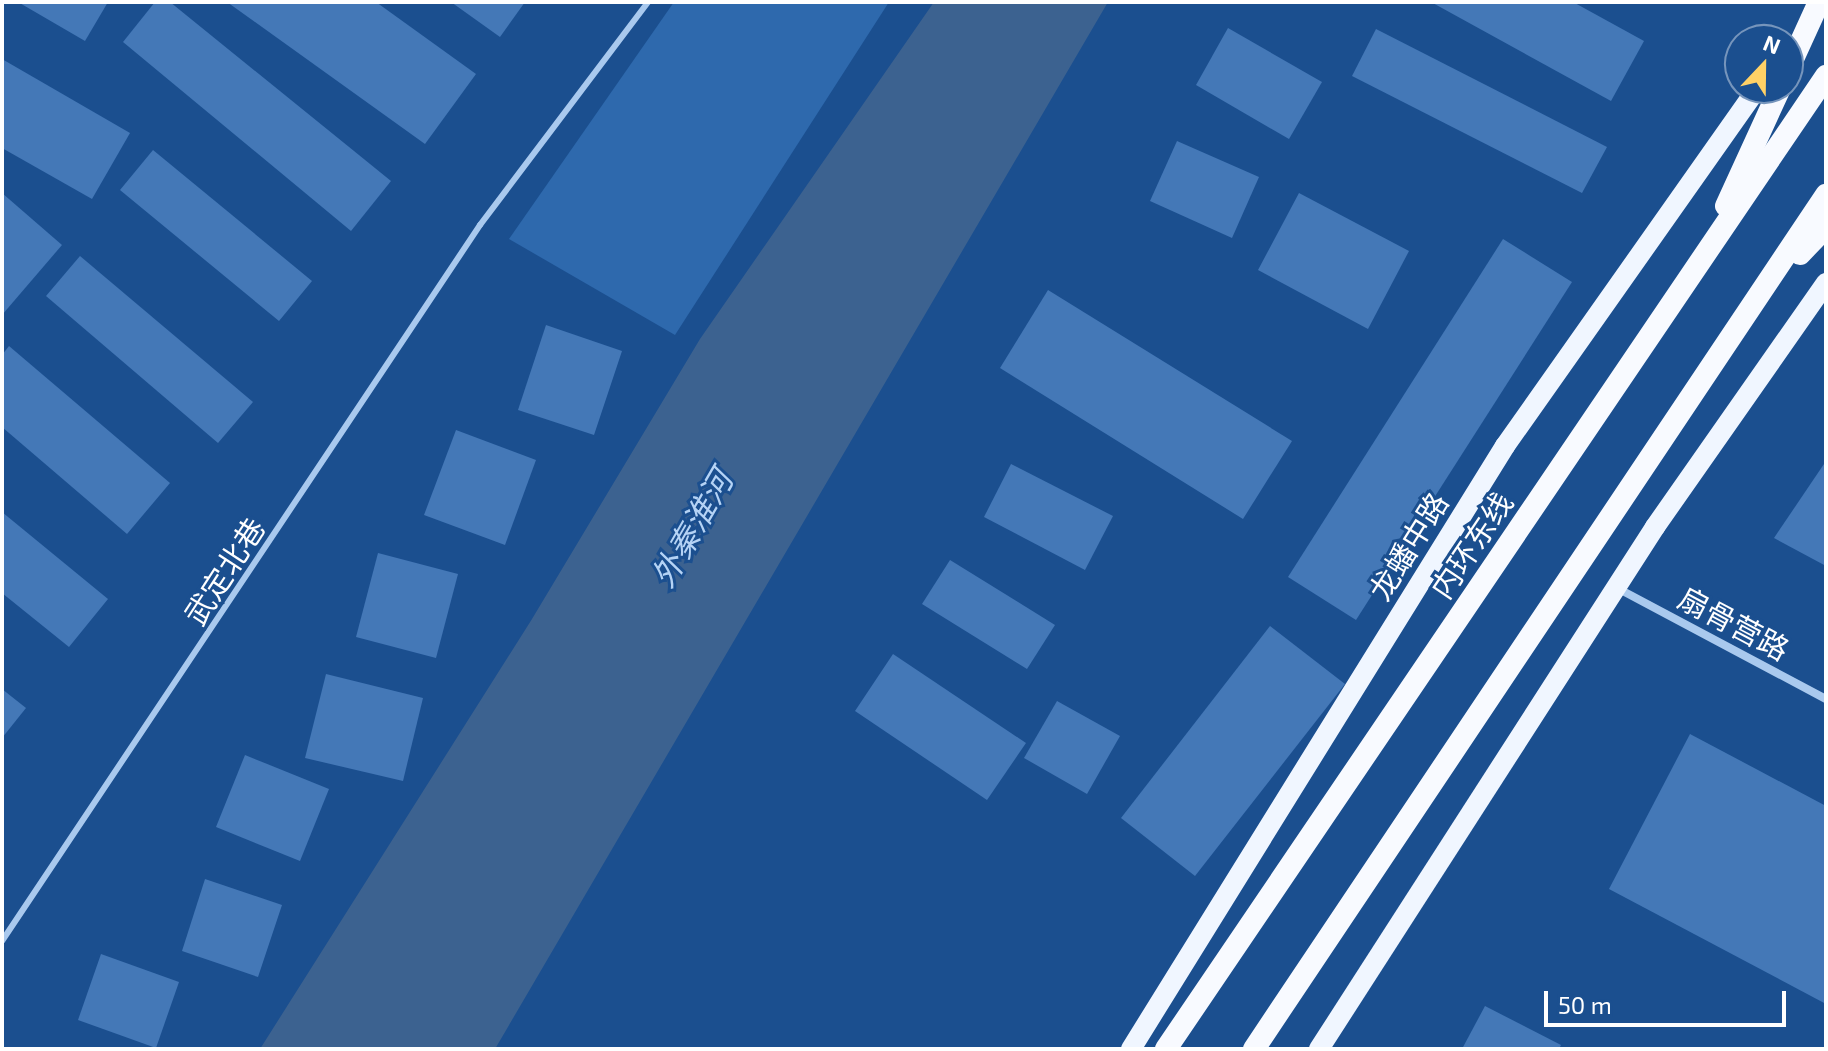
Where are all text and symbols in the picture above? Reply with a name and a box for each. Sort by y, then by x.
north arrow [1724,24,1804,104]
text: N [1760,29,1784,59]
water label: 外秦淮河 [642,463,740,593]
street label: 内环东线 [1423,485,1519,605]
street label: 龙蟠中路 [1361,486,1455,606]
street label: 武定北巷 [176,511,272,631]
street label: 扇骨营路 [1673,579,1795,667]
scale bar [1548,975,1790,1025]
text: 50 m [1558,990,1612,1019]

